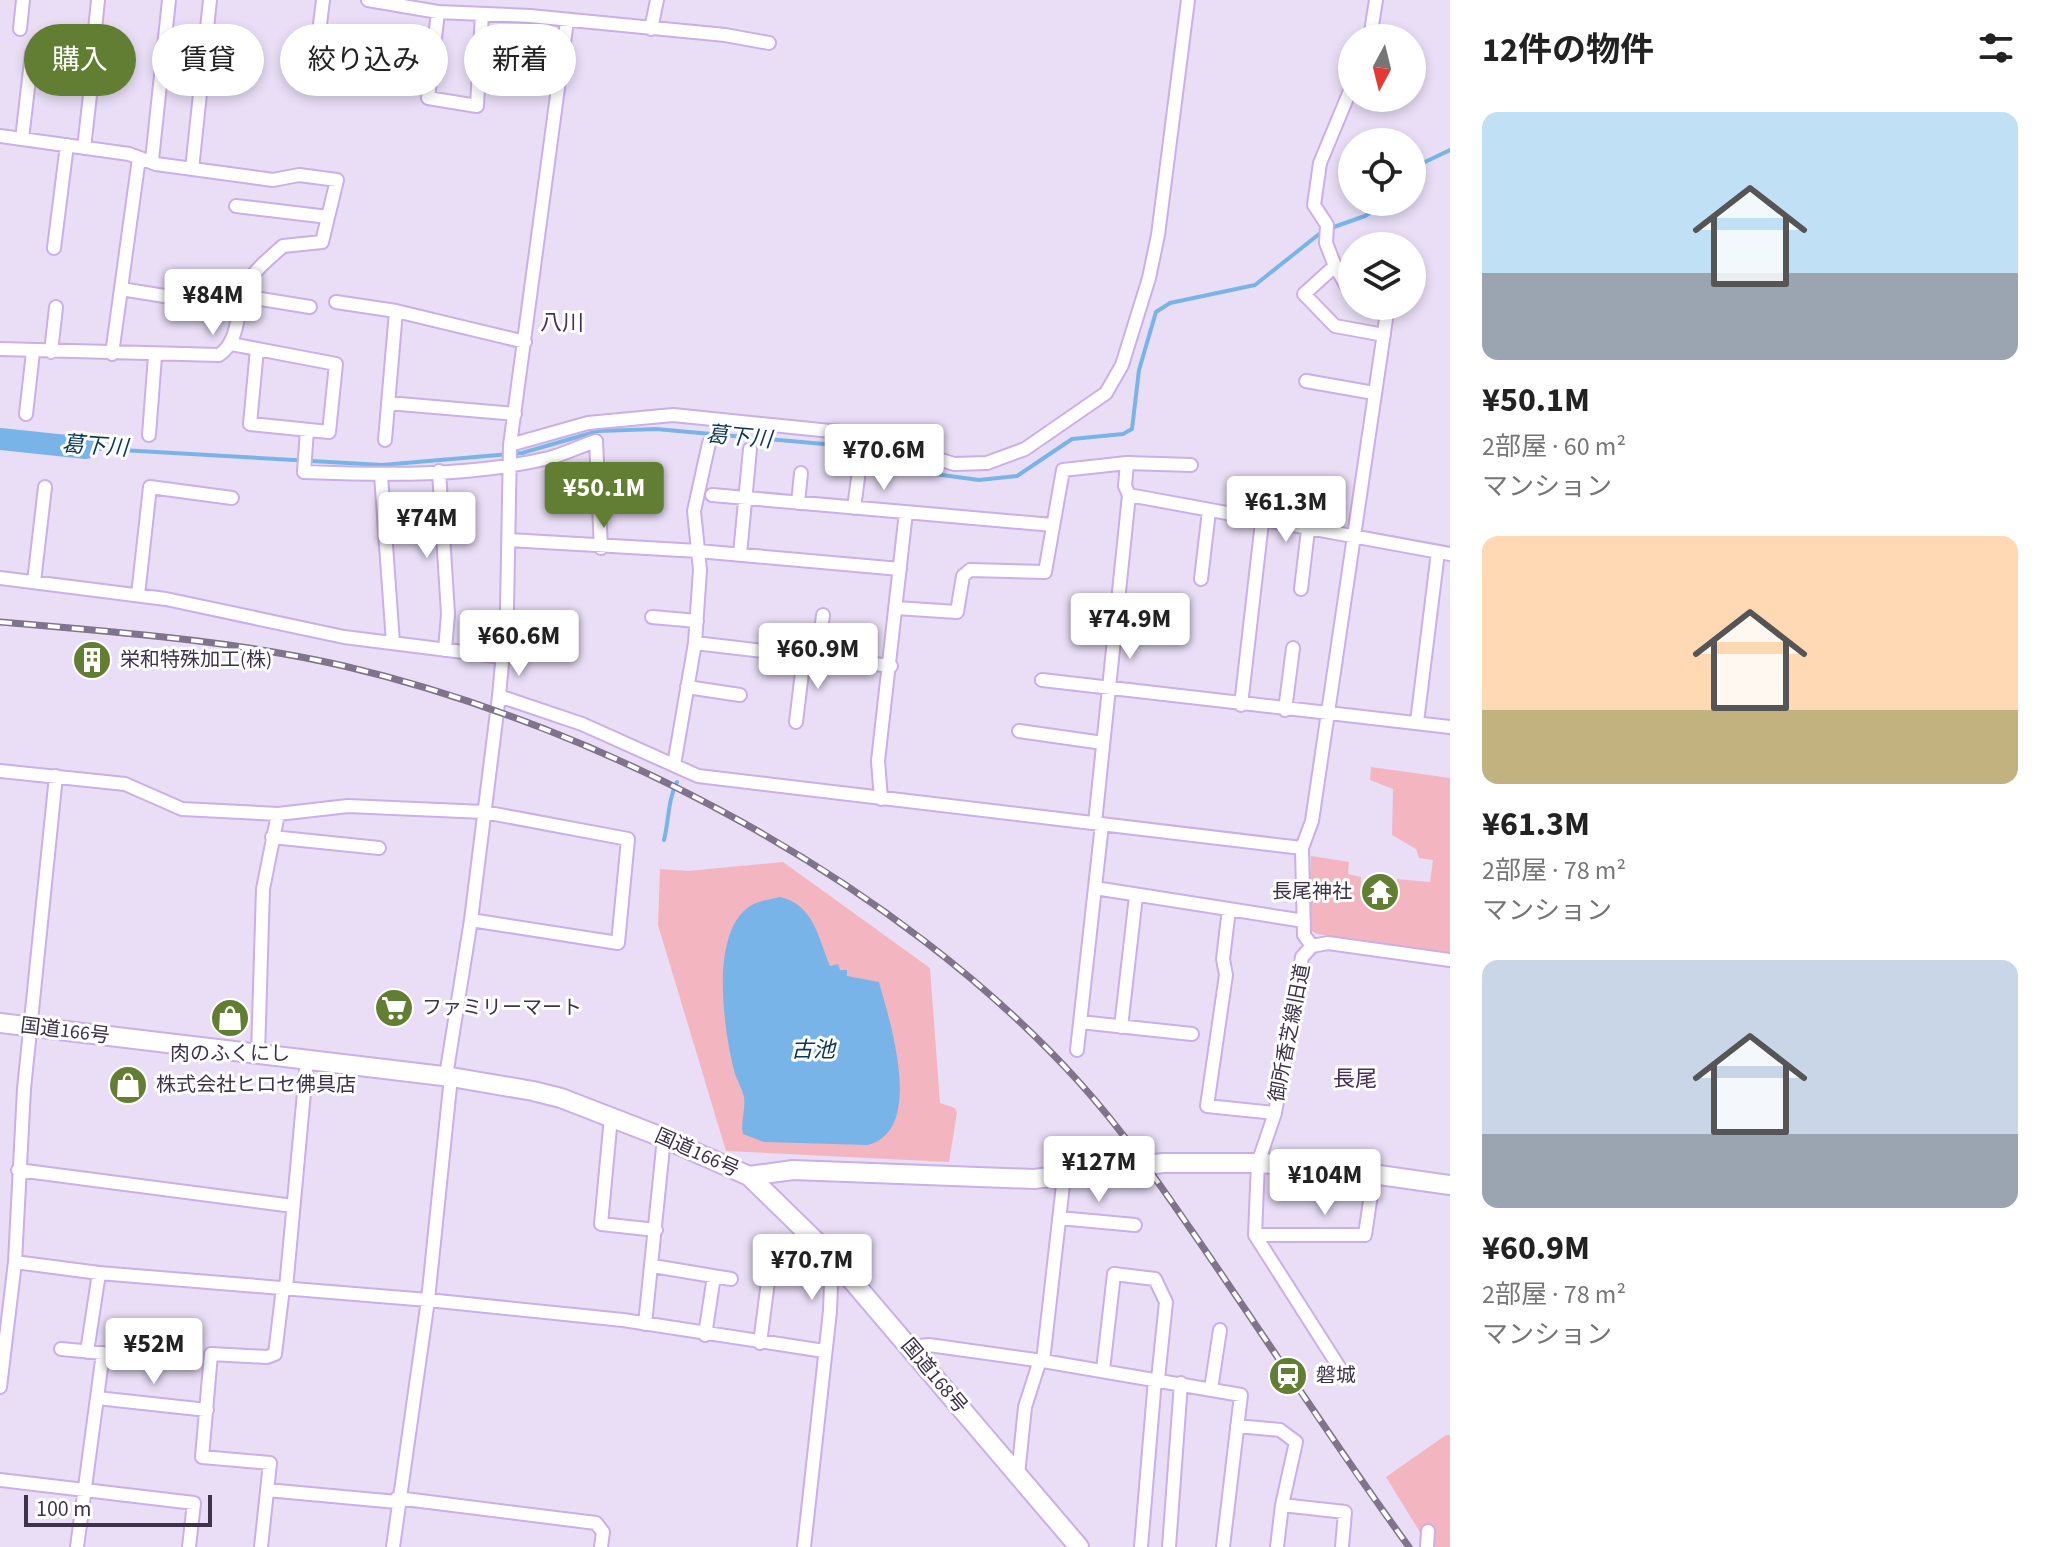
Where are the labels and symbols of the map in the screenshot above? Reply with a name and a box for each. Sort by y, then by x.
north arrow [1338,24,1426,112]
pin: ¥84M [166,269,260,337]
district label: 八川 [540,307,584,339]
water label: 葛下川 [705,418,775,456]
pin: ¥70.6M [819,424,949,492]
water label: 葛下川 [61,428,131,464]
pin: ¥50.1M [539,462,669,530]
pin: ¥61.3M [1221,476,1351,544]
pin: ¥74M [380,492,474,560]
pin: ¥74.9M [1065,593,1195,661]
pin: ¥60.6M [454,610,584,678]
pin: ¥60.9M [753,623,883,691]
building icon: 栄和特殊加工(株) [71,639,113,681]
place label: 栄和特殊加工(株) [120,646,272,674]
temple icon: 長尾神社 [1359,871,1401,913]
place label: 長尾神社 [1272,878,1352,906]
street label: 御所香芝線旧道 [1263,962,1317,1104]
supermarket icon: ファミリーマート [373,987,415,1029]
place label: ファミリーマート [422,994,582,1022]
shop icon: 肉のふくにし [209,997,251,1039]
street label: 国道166号 [19,1012,111,1050]
water label: 古池 [791,1034,837,1066]
place label: 肉のふくにし [170,1040,290,1068]
district label: 長尾 [1333,1063,1377,1095]
shop icon: 株式会社ヒロセ佛具店 [107,1064,149,1106]
place label: 株式会社ヒロセ佛具店 [156,1071,356,1099]
street label: 国道166号 [650,1122,744,1184]
pin: ¥127M [1043,1136,1155,1204]
pin: ¥104M [1269,1149,1381,1217]
pin: ¥70.7M [747,1234,877,1302]
pin: ¥52M [107,1318,201,1386]
street label: 国道168号 [894,1333,974,1419]
station icon: 磐城 [1267,1355,1309,1397]
place label: 磐城 [1316,1362,1356,1390]
scale bar [24,1491,212,1527]

